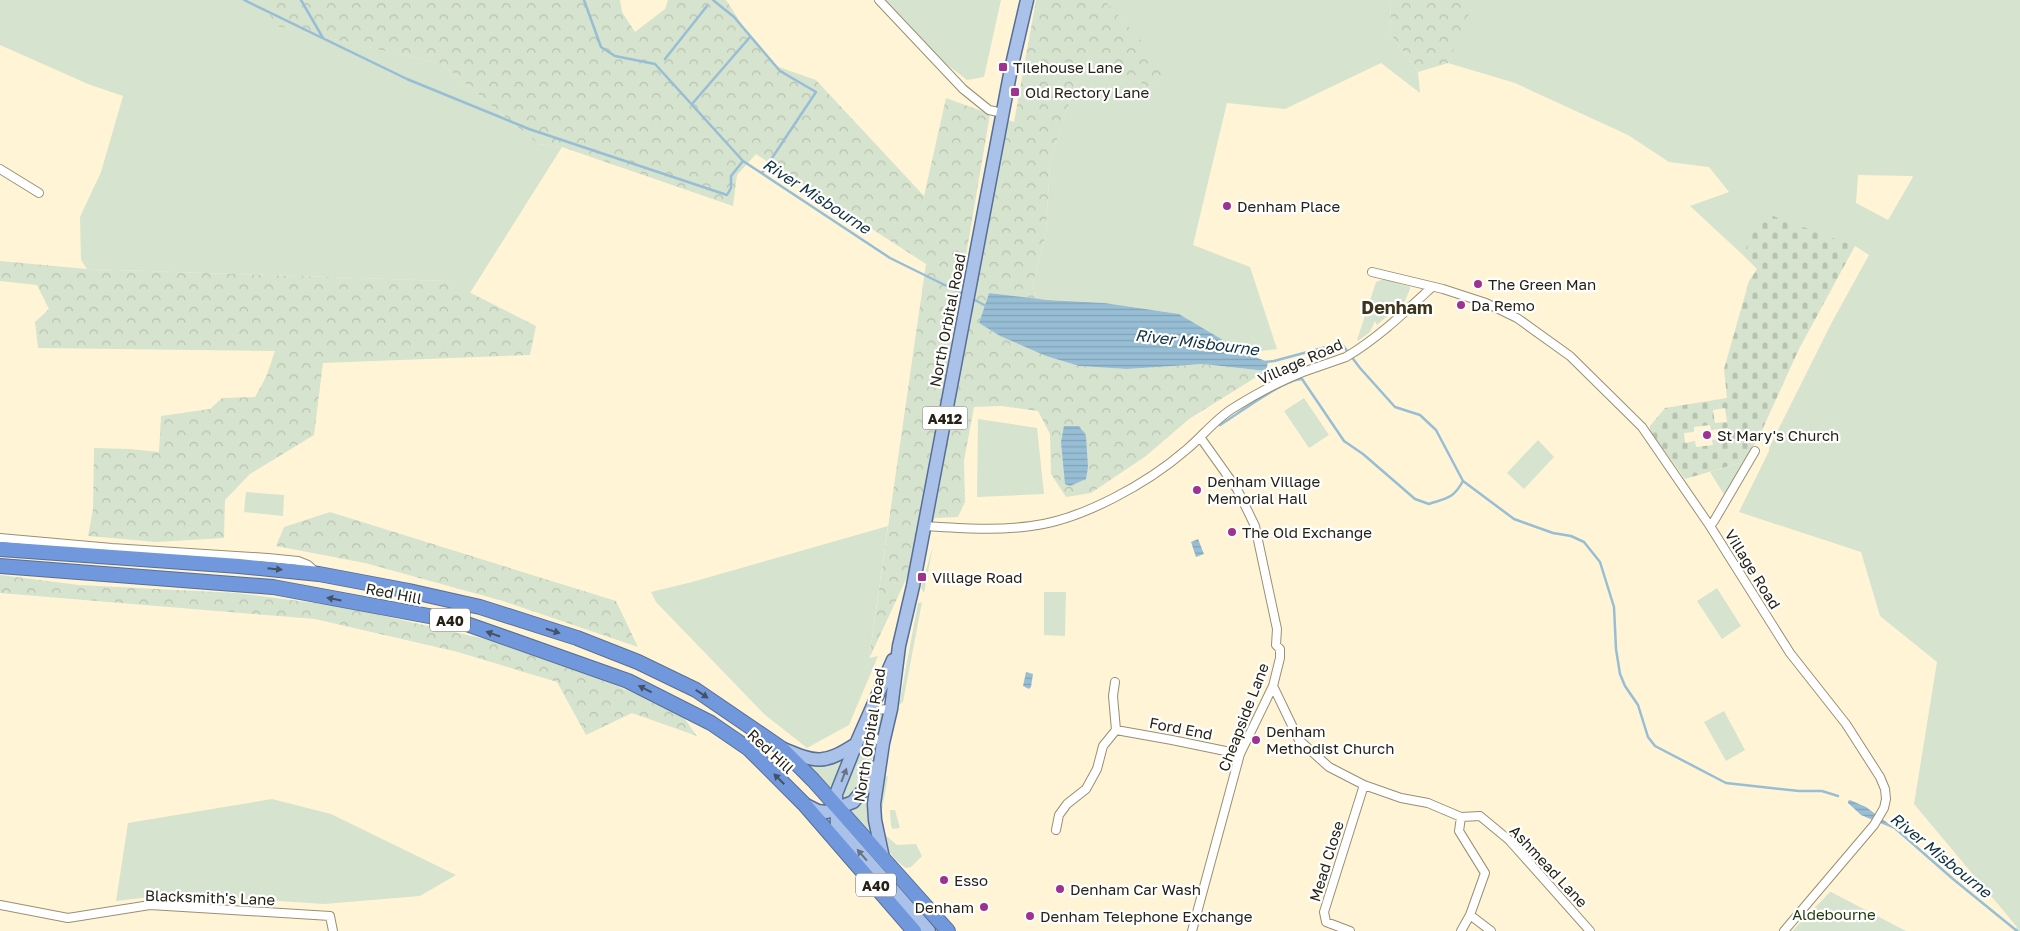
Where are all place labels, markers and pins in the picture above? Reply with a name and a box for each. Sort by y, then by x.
place label: Tilehouse Lane [1013,58,1123,76]
marker: Tilehouse Lane [997,61,1009,73]
place label: Old Rectory Lane [1025,83,1150,101]
marker: Old Rectory Lane [1009,86,1021,98]
place label: Denham Place [1237,197,1340,215]
marker: Denham Place [1221,200,1233,212]
place label: The Green Man [1488,275,1596,293]
marker: The Green Man [1472,278,1484,290]
place label: Da Remo [1471,296,1535,314]
marker: Da Remo [1455,299,1467,311]
place label: St Mary's Church [1717,426,1839,444]
marker: St Mary's Church [1701,429,1713,441]
place label: Denham Village Memorial Hall [1207,472,1321,507]
marker: Denham Village Memorial Hall [1191,484,1203,496]
place label: The Old Exchange [1242,523,1372,541]
marker: The Old Exchange [1226,526,1238,538]
place label: Village Road [932,568,1023,586]
marker: Village Road [916,571,928,583]
place label: Denham Methodist Church [1266,722,1394,757]
marker: Denham Methodist Church [1250,734,1262,746]
place label: Esso [954,871,988,889]
marker: Esso [938,874,950,886]
place label: Denham Car Wash [1070,880,1201,898]
marker: Denham Car Wash [1054,883,1066,895]
place label: Denham [915,898,974,916]
marker: Denham [978,901,990,913]
place label: Denham Telephone Exchange [1040,907,1253,925]
marker: Denham Telephone Exchange [1024,910,1036,922]

